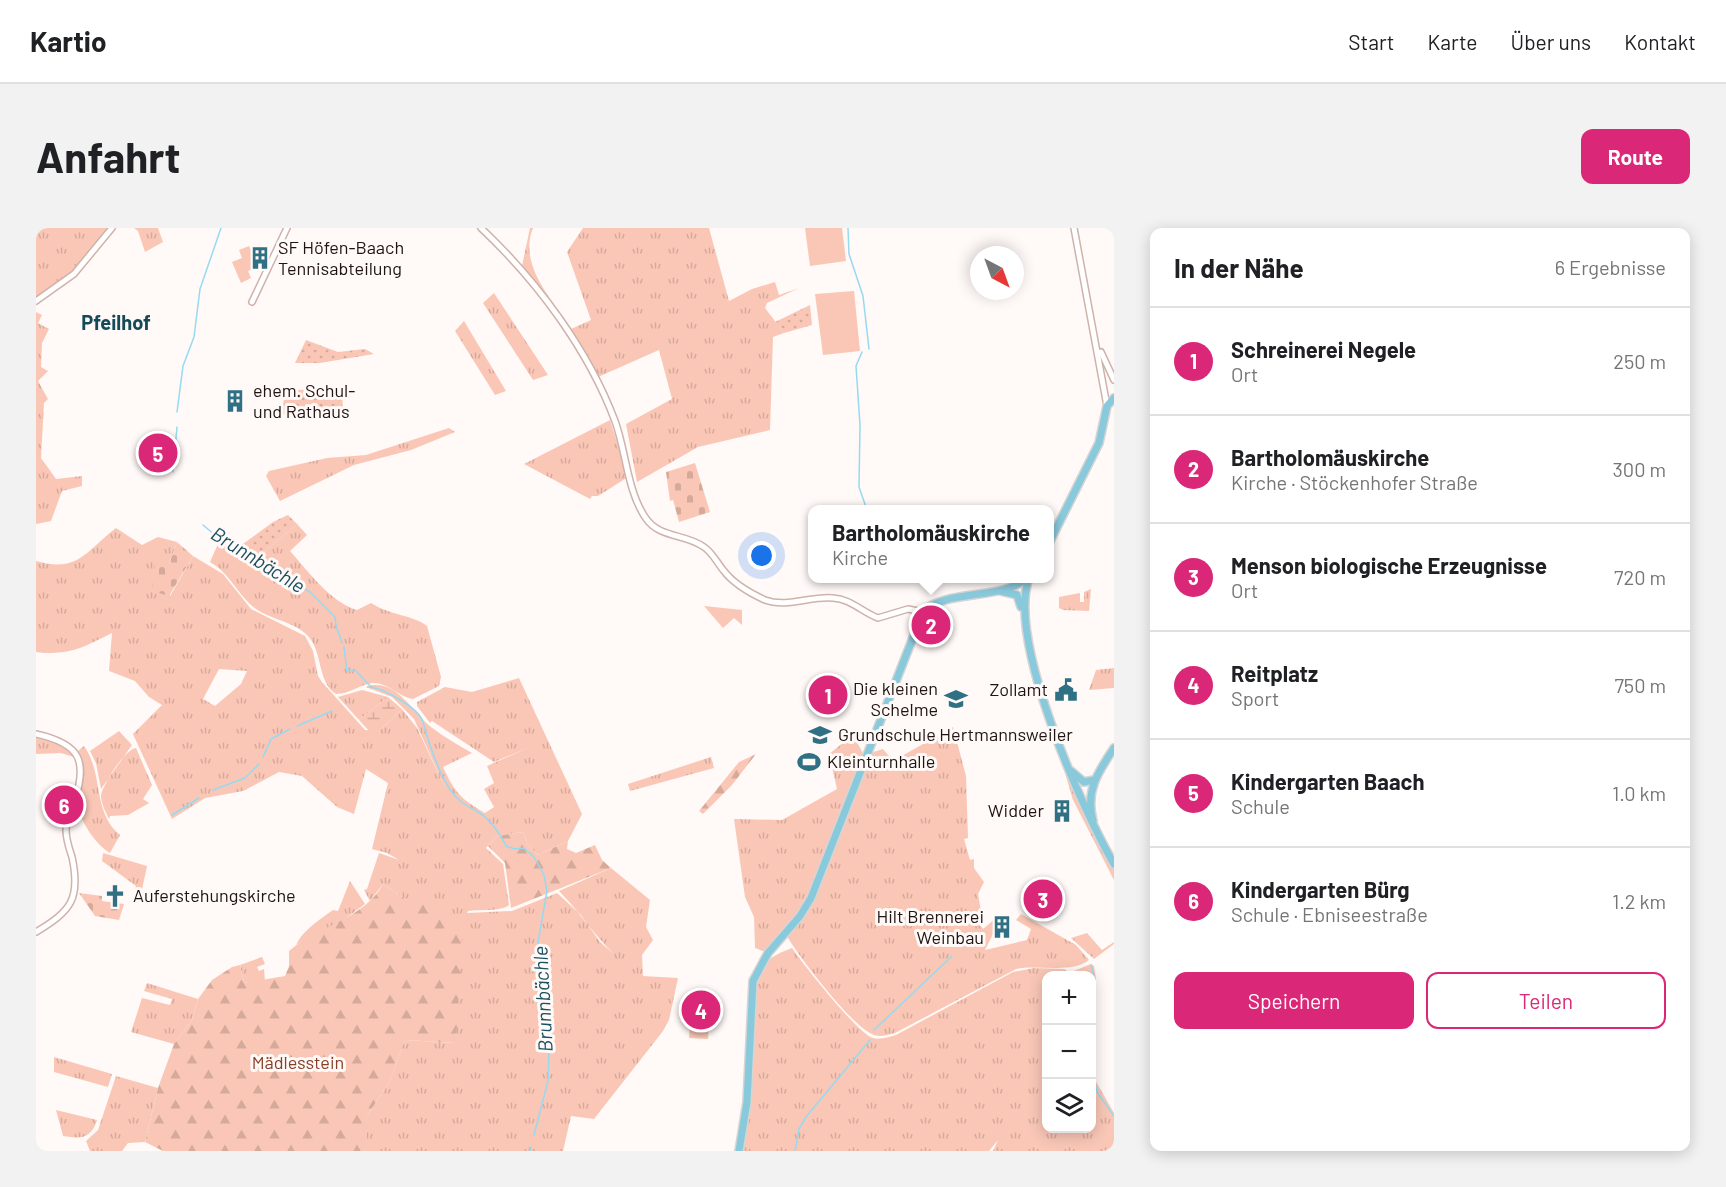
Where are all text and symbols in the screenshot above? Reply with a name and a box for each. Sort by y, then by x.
text: Kartio [30,24,107,58]
text: Start [1348,29,1395,54]
text: Karte [1428,29,1478,54]
text: Über uns [1511,29,1591,54]
text: Kontakt [1624,29,1696,54]
button: Route [1581,129,1690,184]
text: Anfahrt [36,131,181,181]
place label: SF Höfen-Baach Tennisabteilung [278,236,404,279]
building icon: SF Höfen-Baach Tennisabteilung [247,245,273,271]
north arrow [970,246,1024,300]
text: In der Nähe [1174,252,1304,283]
text: 6 Ergebnisse [1555,255,1666,279]
district label: Pfeilhof [81,310,151,334]
text: Schreinerei Negele [1231,336,1416,362]
text: 1 [1190,349,1197,373]
text: 250 m [1613,349,1666,373]
text: Ort [1231,362,1258,386]
place label: ehem. Schul- und Rathaus [253,379,355,422]
building icon: ehem. Schul- und Rathaus [222,388,248,414]
pin: 5 [138,430,178,476]
text: Bartholomäuskirche [1231,444,1429,470]
text: 2 [1188,457,1199,481]
text: 300 m [1613,457,1666,481]
text: Kirche · Stöckenhofer Straße [1231,470,1478,494]
popup [808,505,1054,583]
text: Bartholomäuskirche [832,519,1030,545]
water label: Brunnbächle [207,521,310,597]
your location [747,541,776,570]
text: Kirche [832,545,888,569]
text: Menson biologische Erzeugnisse [1231,552,1547,578]
text: 3 [1188,565,1199,589]
text: 720 m [1614,565,1666,589]
text: Ort [1231,578,1258,602]
pin: 2 [912,602,950,648]
text: Reitplatz [1231,660,1318,686]
pin: 1 [808,672,848,718]
text: 4 [1187,673,1200,697]
text: 750 m [1614,673,1666,697]
place label: Die kleinen Schelme [853,677,938,720]
public building icon: Zollamt [1053,677,1079,703]
place label: Zollamt [989,678,1048,700]
school or university icon: Die kleinen Schelme [943,686,969,712]
text: Sport [1231,686,1279,710]
school or university icon: Grundschule Hertmannsweiler [807,722,833,748]
place label: Grundschule Hertmannsweiler [838,723,1073,745]
sports icon: Kleinturnhalle [796,749,822,775]
place label: Kleinturnhalle [827,750,935,772]
text: Kindergarten Baach [1231,768,1424,794]
text: 5 [1188,781,1199,805]
text: 1.0 km [1612,781,1666,805]
pin: 6 [45,782,84,828]
text: Schule [1231,794,1290,818]
building icon: Widder [1049,798,1075,824]
place label: Widder [988,799,1044,821]
pin: 3 [1024,876,1062,922]
text: Kindergarten Bürg [1231,876,1410,902]
church icon: Auferstehungskirche [102,883,128,909]
place label: Auferstehungskirche [133,884,296,906]
text: 6 [1188,889,1199,913]
text: 1.2 km [1612,889,1666,913]
text: Schule · Ebniseestraße [1231,902,1428,926]
place label: Hilt Brennerei Weinbau [876,905,984,948]
building icon: Hilt Brennerei Weinbau [989,914,1015,940]
water label: Brunnbächle [527,945,557,1053]
map controls [1042,971,1096,1133]
button: + [1042,971,1096,1025]
button: Speichern [1174,972,1414,1029]
button: Teilen [1426,972,1666,1029]
pin: 4 [682,988,720,1032]
button: − [1042,1025,1096,1079]
park label: Mädlesstein [252,1051,344,1073]
button: layers [1042,1079,1096,1133]

